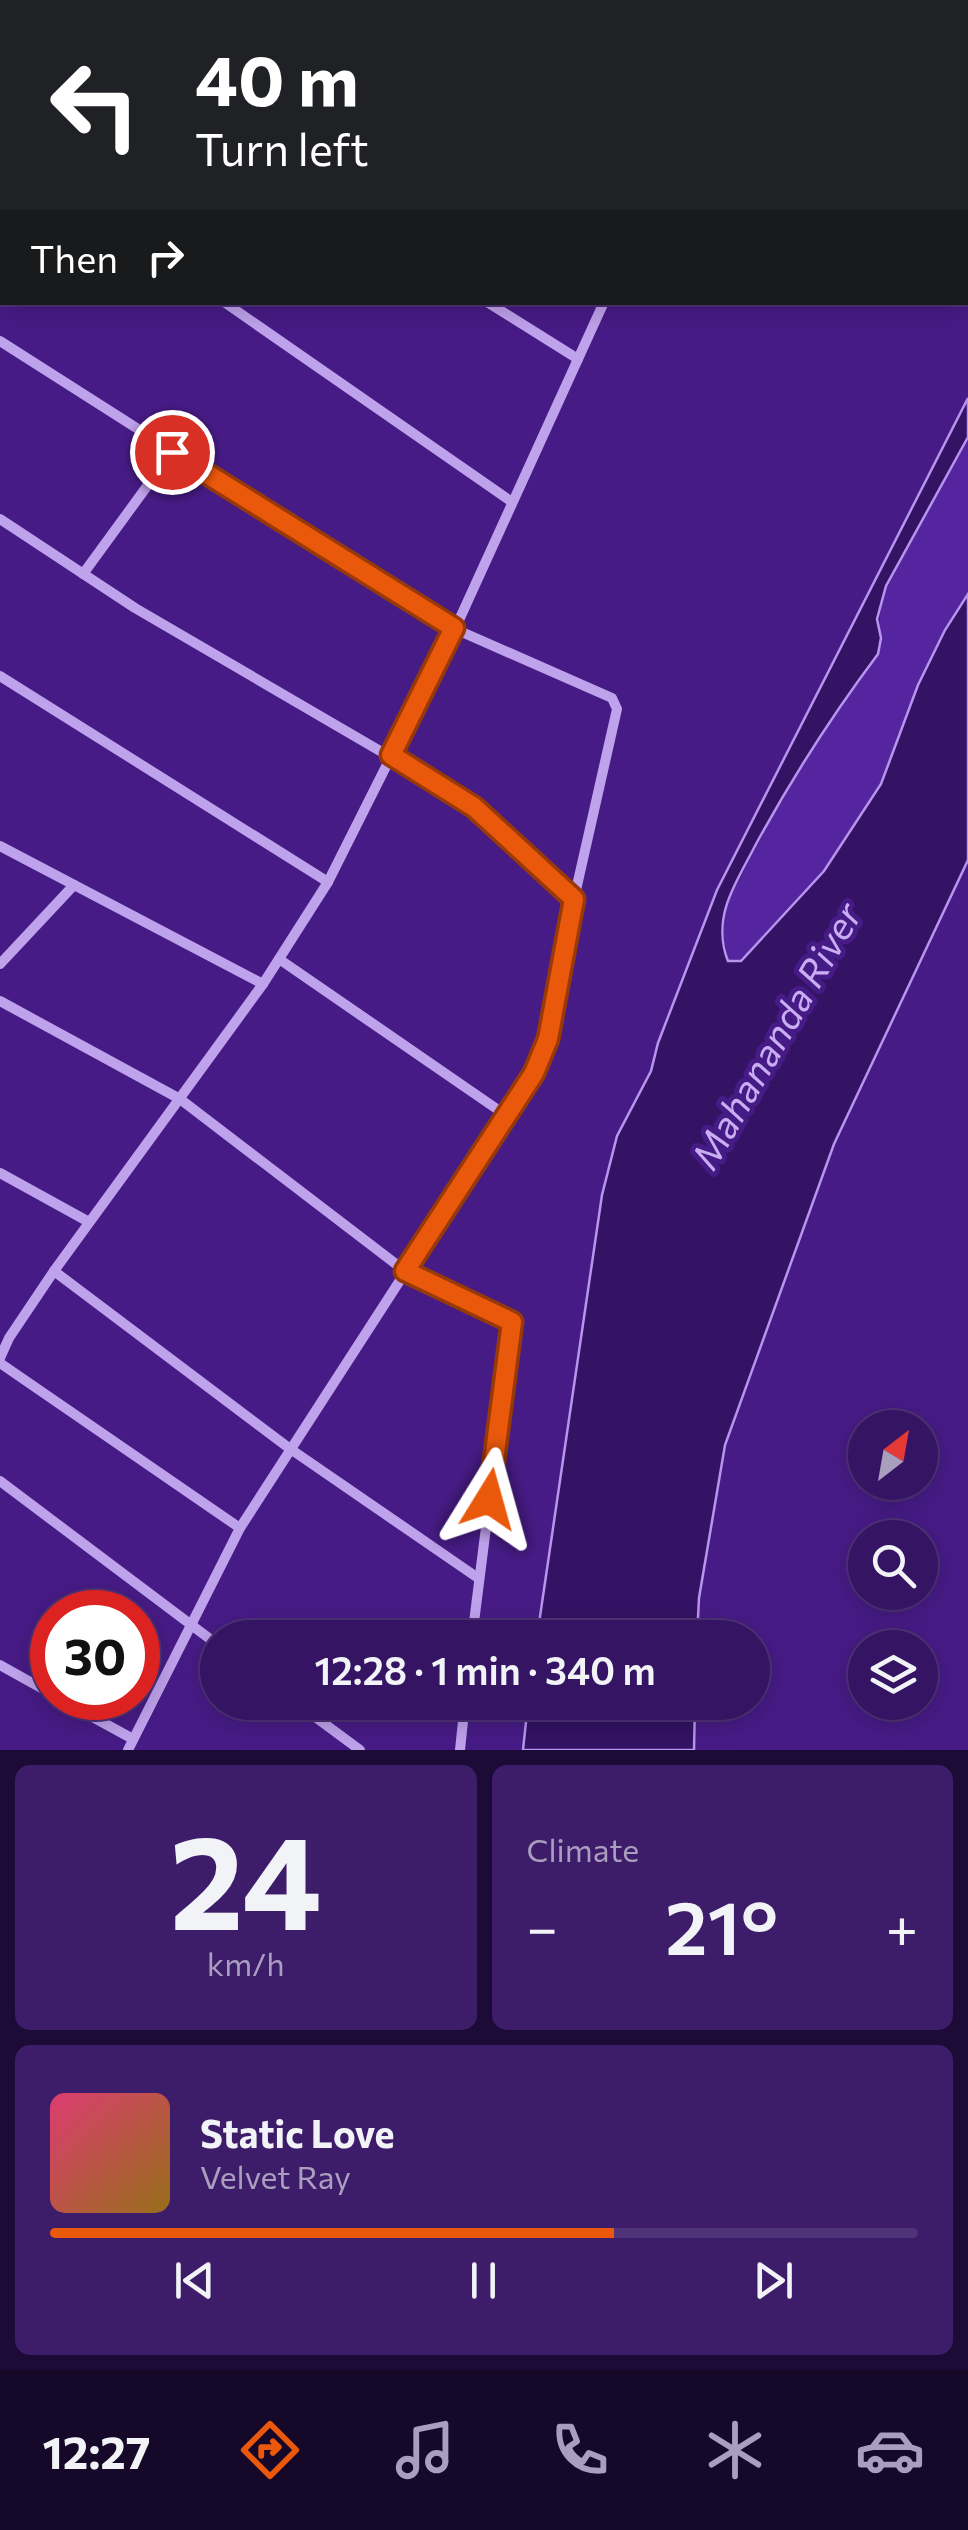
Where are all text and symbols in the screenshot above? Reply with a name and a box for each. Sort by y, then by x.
text: 40 m [195,35,359,120]
icon: left [30,40,160,170]
text: Turn left [195,120,369,175]
icon: right [138,230,193,285]
text: Then [30,234,118,281]
pin [130,410,215,495]
icon: arrive [145,425,200,480]
water label: Mahananda River [680,892,871,1176]
north arrow [848,1410,938,1500]
map controls [848,1410,938,1720]
position arrow [437,1447,541,1551]
button: search [848,1520,938,1610]
speed limit sign: 30 [30,1590,160,1720]
button: layers [848,1630,938,1720]
text: 12:28 · 1 min · 340 m [314,1646,656,1693]
text: 24 [170,1798,322,1957]
text: Climate [527,1829,639,1869]
text: 21° [665,1879,778,1970]
text: − [527,1892,558,1959]
text: + [886,1892,918,1959]
text: km/h [207,1943,285,1983]
text: Static Love [200,2109,395,2156]
text: Velvet Ray [200,2156,351,2196]
icon: previous [167,2253,222,2308]
icon: pause [456,2253,511,2308]
icon: next [746,2253,801,2308]
icon: directions [235,2415,305,2485]
icon: music [390,2415,460,2485]
icon: phone [545,2415,615,2485]
icon: climate [700,2415,770,2485]
icon: car [855,2415,925,2485]
text: 12:27 [43,2423,150,2478]

